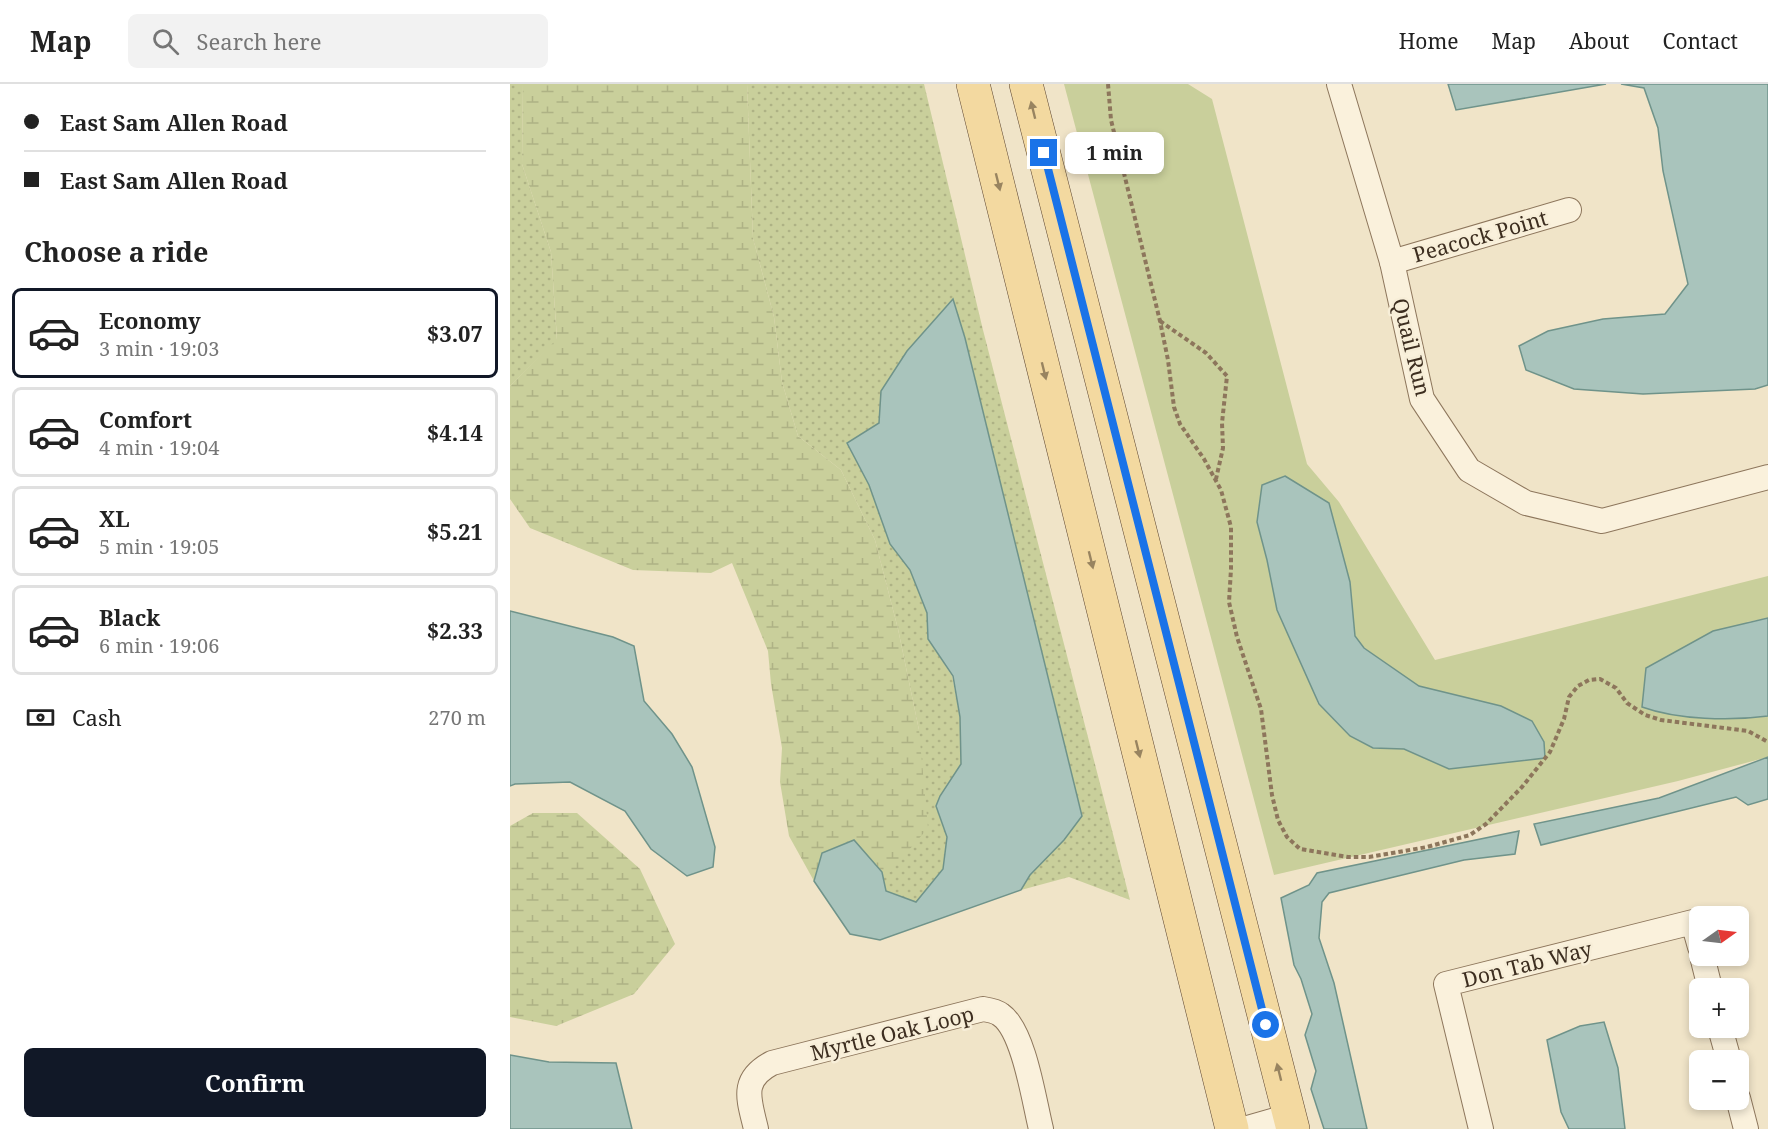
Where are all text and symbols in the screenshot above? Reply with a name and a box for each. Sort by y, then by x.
search box [128,14,548,68]
text: Map [30,22,92,60]
icon: search [149,25,182,58]
text: Search here [197,26,321,56]
text: Home [1399,27,1459,55]
text: Map [1492,27,1536,55]
text: About [1569,27,1630,55]
text: Contact [1663,27,1738,55]
one-way arrow [1027,101,1037,119]
text: East Sam Allen Road [60,107,288,137]
callout: 1 min [1065,132,1164,174]
route end [1030,139,1057,166]
text: 1 min [1086,139,1143,166]
text: East Sam Allen Road [60,165,288,195]
one-way arrow [993,172,1003,191]
street label: Peacock Point [1409,203,1551,269]
text: Choose a ride [24,233,209,270]
street label: Quail Run [1386,295,1438,399]
text: Economy [99,305,201,335]
icon: car [27,306,81,360]
text: $3.07 [427,318,483,348]
text: 3 min · 19:03 [99,335,219,362]
one-way arrow [1040,362,1050,380]
text: Comfort [99,404,192,434]
icon: car [27,405,81,459]
text: $4.14 [427,417,483,447]
text: 4 min · 19:04 [99,434,219,461]
text: XL [99,503,130,533]
icon: car [27,504,81,558]
text: $5.21 [427,516,483,546]
text: 5 min · 19:05 [99,533,219,560]
one-way arrow [1087,551,1097,569]
text: Black [99,602,160,632]
icon: car [27,603,81,657]
text: $2.33 [427,615,483,645]
text: 6 min · 19:06 [99,632,219,659]
icon: cash [24,701,57,734]
text: Cash [72,702,122,732]
text: 270 m [428,704,486,731]
one-way arrow [1134,740,1144,759]
north arrow [1689,906,1749,966]
map controls [1689,906,1749,1110]
street label: Don Tab Way [1459,934,1595,994]
button: + [1689,978,1749,1038]
street label: Myrtle Oak Loop [807,999,977,1067]
route start [1252,1011,1279,1038]
button: Confirm [24,1048,486,1117]
button: − [1689,1050,1749,1110]
one-way arrow [1273,1063,1283,1082]

